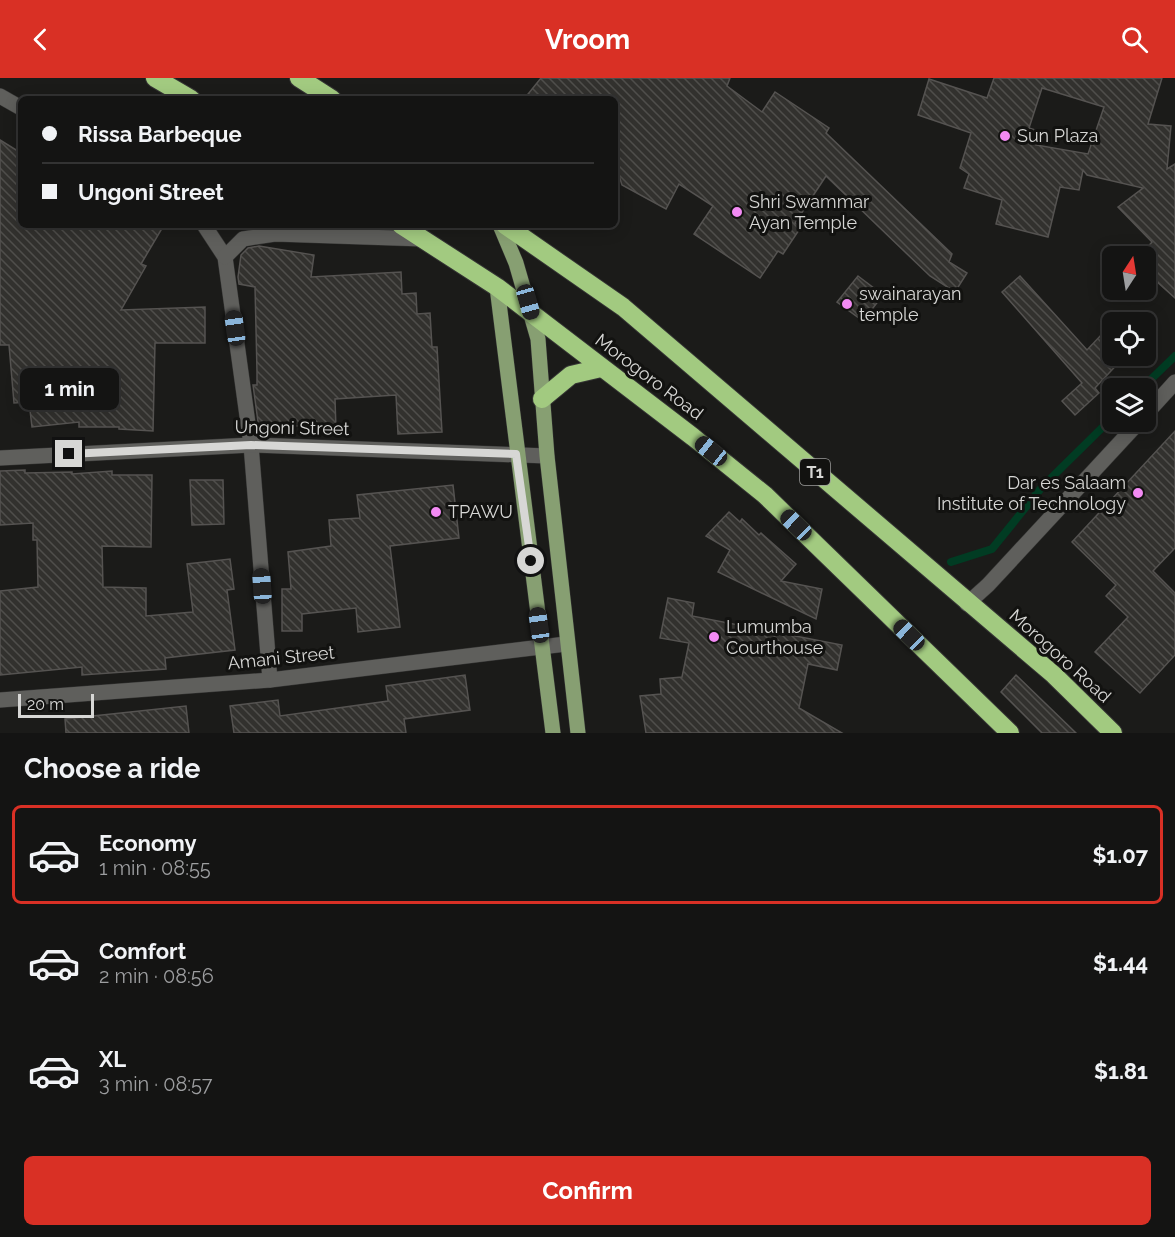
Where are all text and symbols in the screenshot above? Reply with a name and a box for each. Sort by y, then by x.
icon: back [24,23,57,56]
icon: search [1118,23,1151,56]
text: Vroom [545,24,630,55]
text: Rissa Barbeque [78,121,242,147]
place label: Sun Plaza [1017,125,1098,146]
marker: Sun Plaza [998,129,1012,143]
text: Ungoni Street [78,179,224,205]
place label: Shri Swammar Ayan Temple [749,191,870,233]
marker: Shri Swammar Ayan Temple [730,205,744,219]
north arrow [1102,246,1156,300]
map controls [1102,246,1156,432]
car [514,282,542,322]
place label: swainarayan temple [859,283,962,325]
marker: swainarayan temple [840,297,854,311]
car [224,309,246,347]
button: locate [1102,312,1156,366]
street label: Morogoro Road [591,329,707,424]
callout: 1 min [20,367,118,409]
text: 1 min [44,377,95,401]
button: layers [1102,378,1156,432]
street label: Ungoni Street [234,416,350,439]
car [691,433,731,469]
route end [55,440,82,467]
road number: T1 [800,459,830,485]
place label: Dar es Salaam Institute of Technology [937,472,1126,514]
marker: Dar es Salaam Institute of Technology [1131,486,1145,500]
place label: TPAWU [448,501,513,522]
marker: TPAWU [429,505,443,519]
car [777,506,815,544]
route start [517,547,544,574]
car [252,567,272,605]
street label: Morogoro Road [1005,605,1115,707]
car [528,606,550,644]
place label: Lumumba Courthouse [726,616,824,658]
car [890,616,928,654]
marker: Lumumba Courthouse [707,630,721,644]
street label: Amani Street [226,641,335,674]
scale bar [18,691,94,718]
text: 20 m [27,695,64,714]
text: Choose a ride [24,753,200,784]
icon: car [27,828,81,882]
text: Economy [99,830,197,856]
text: $1.07 [1092,842,1148,868]
text: 1 min · 08:55 [99,856,211,880]
icon: car [27,936,81,990]
text: Comfort [99,938,186,964]
text: $1.44 [1093,950,1148,976]
text: 2 min · 08:56 [99,964,214,988]
icon: car [27,1044,81,1098]
text: XL [99,1046,126,1072]
text: $1.81 [1094,1058,1148,1084]
text: 3 min · 08:57 [99,1072,213,1096]
button: Confirm [24,1156,1151,1225]

